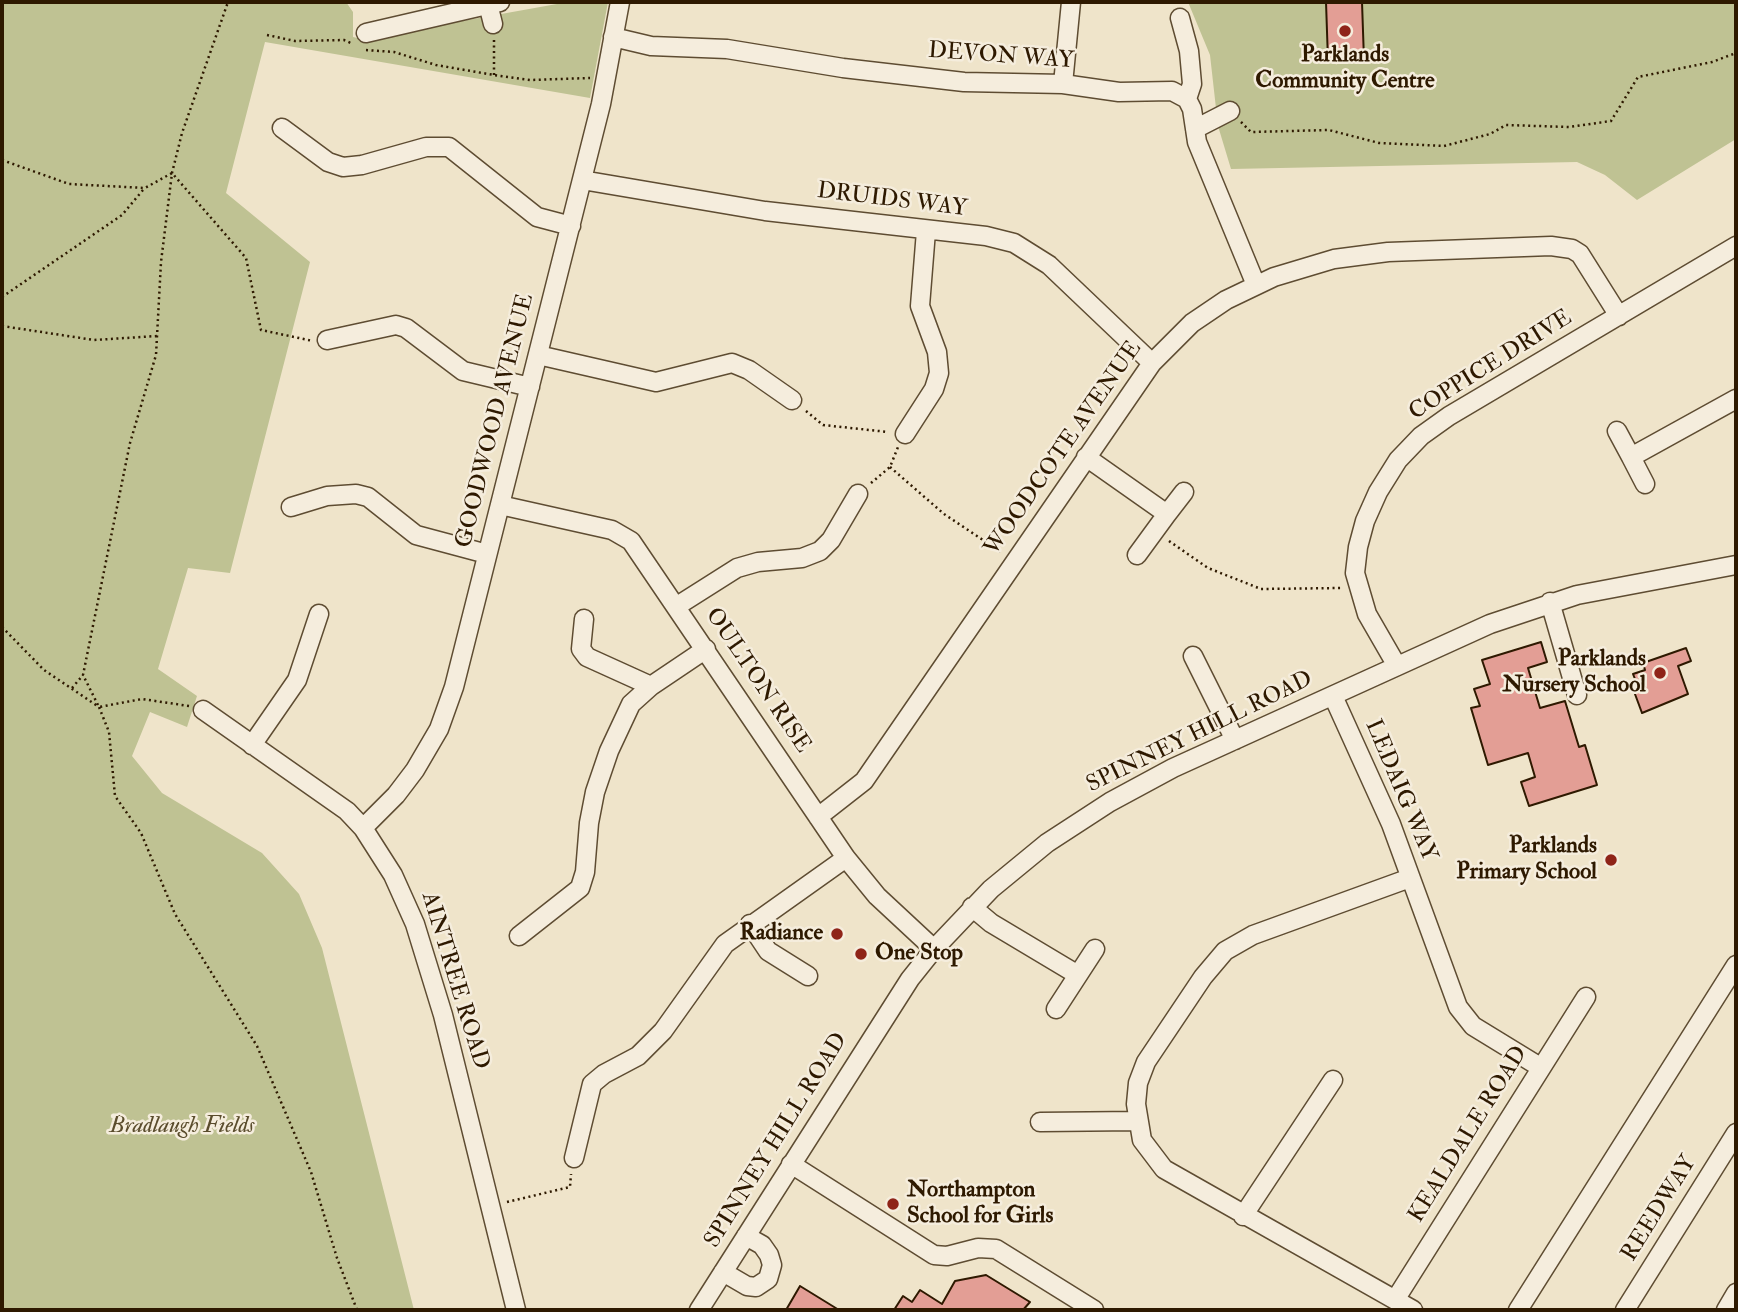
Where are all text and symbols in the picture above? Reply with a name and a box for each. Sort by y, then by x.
marker: Parklands Community Centre [1337,23,1353,39]
street label: DEVON WAY [927,38,1075,76]
place label: Parklands Community Centre [1255,42,1435,96]
street label: DRUIDS WAY [815,178,969,224]
street label: GOODWOOD AVENUE [451,291,541,551]
street label: COPPICE DRIVE [1405,305,1577,427]
street label: WOODCOTE AVENUE [979,337,1149,561]
street label: OULTON RISE [698,603,816,759]
place label: Parklands Nursery School [1502,646,1646,700]
marker: Parklands Nursery School [1652,665,1668,681]
street label: SPINNEY HILL ROAD [1082,666,1318,800]
street label: LEDAIG WAY [1358,716,1442,866]
place label: Parklands Primary School [1456,833,1597,887]
marker: Parklands Primary School [1603,852,1619,868]
street label: AINTREE ROAD [414,889,494,1073]
place label: Radiance [740,920,823,948]
marker: Radiance [829,926,845,942]
place label: One Stop [875,940,963,968]
marker: One Stop [853,946,869,962]
street label: SPINNEY HILL ROAD [700,1029,854,1253]
street label: KEALDALE ROAD [1404,1042,1534,1228]
park label: Bradlaugh Fields [110,1113,254,1141]
street label: REEDWAY [1617,1151,1703,1267]
place label: Northampton School for Girls [907,1177,1053,1231]
marker: Northampton School for Girls [885,1196,901,1212]

